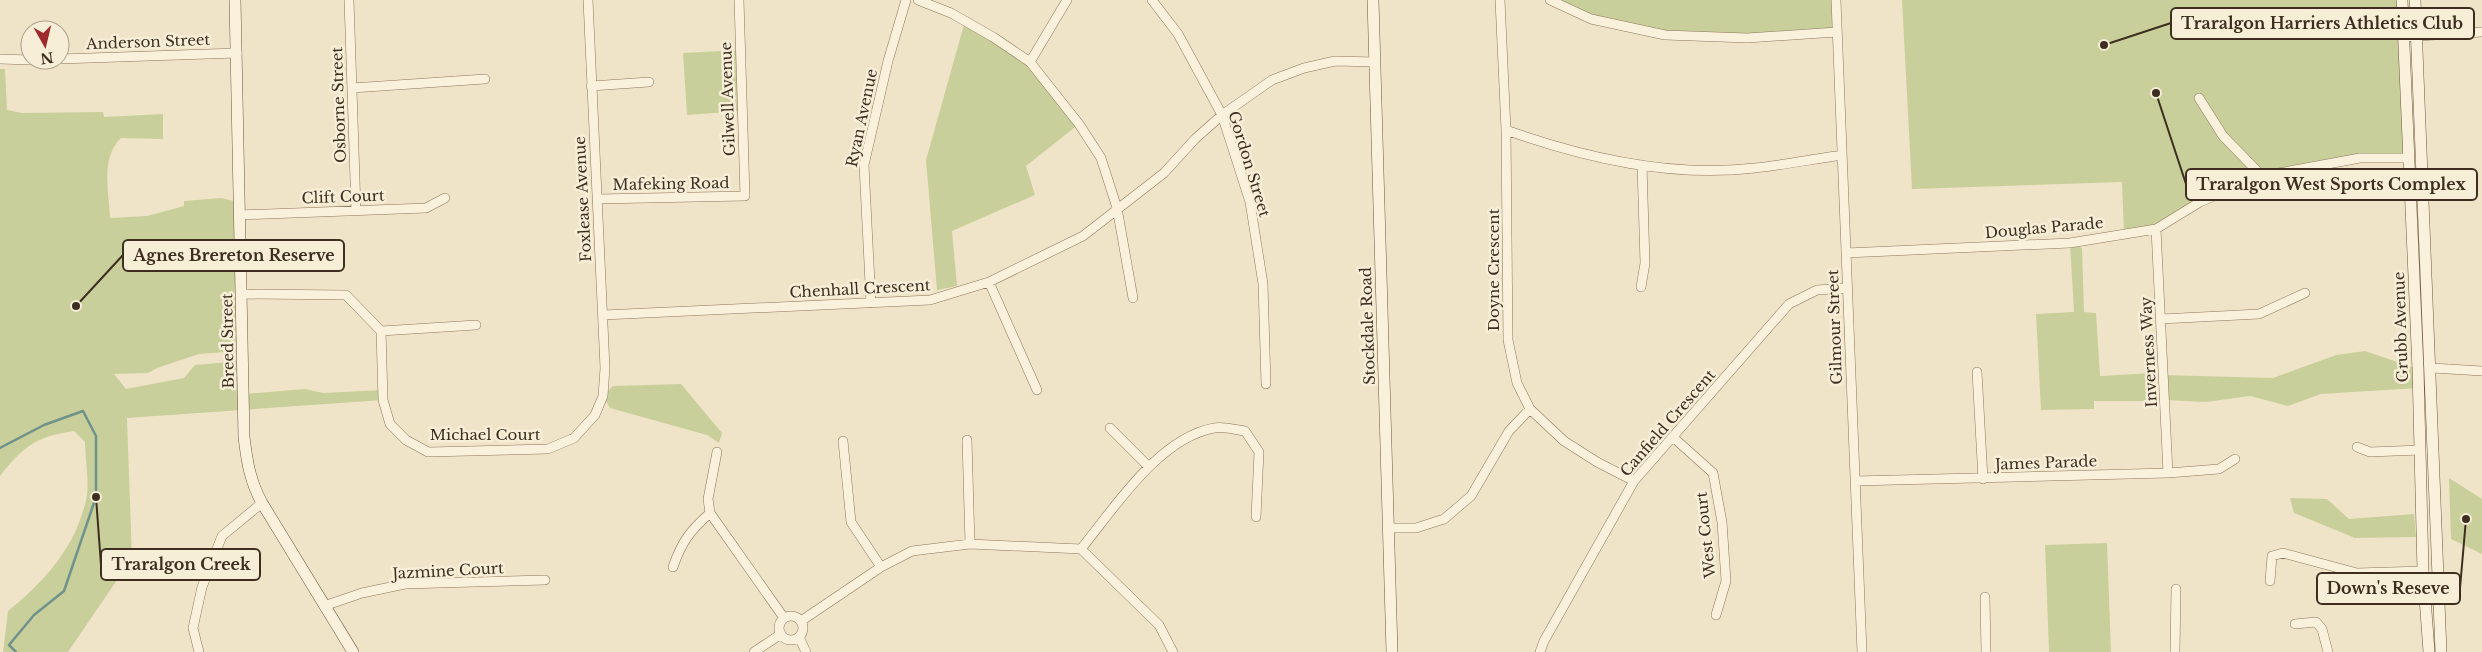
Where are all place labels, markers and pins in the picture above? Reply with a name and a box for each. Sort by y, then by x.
callout: Traralgon Harriers Athletics Club [2171,8,2474,39]
callout: Traralgon West Sports Complex [2186,169,2477,200]
callout: Agnes Brereton Reserve [123,240,344,271]
callout: Traralgon Creek [101,549,260,580]
callout: Down's Reseve [2317,573,2460,604]

